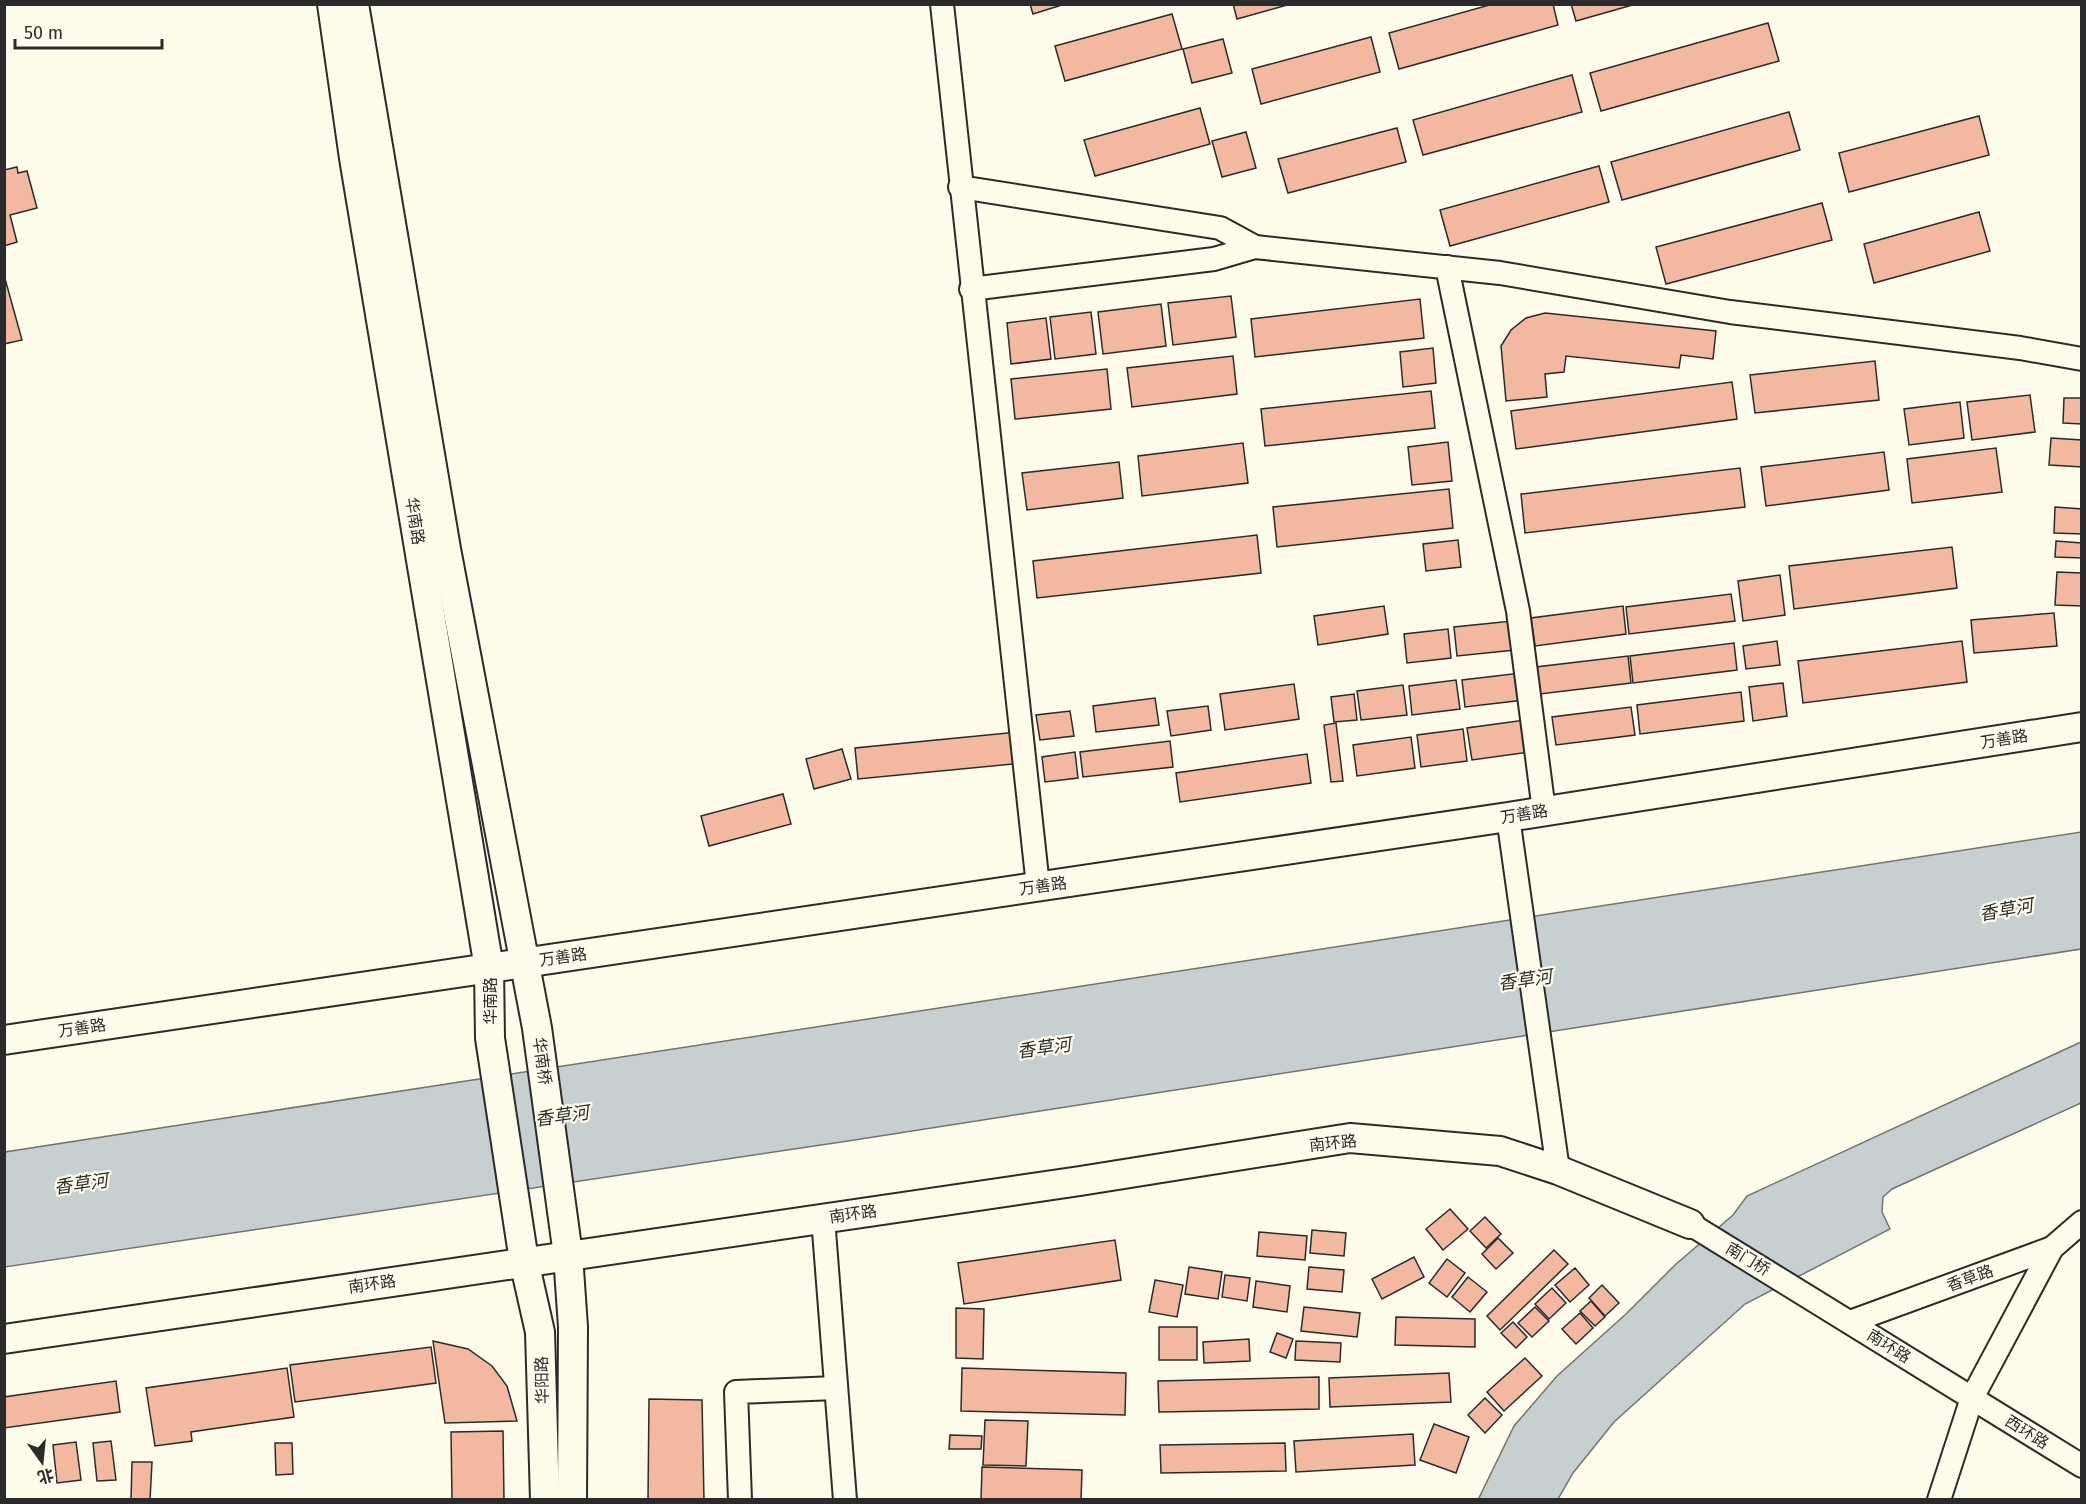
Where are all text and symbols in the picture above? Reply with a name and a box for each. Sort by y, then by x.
scale bar [15,12,162,50]
text: 50 m [24,22,63,44]
street label: 华南路 [402,496,428,546]
street label: 万善路 [1979,726,2029,752]
street label: 万善路 [1499,801,1549,827]
street label: 万善路 [1018,873,1068,899]
water label: 香草河 [1978,894,2037,926]
street label: 万善路 [538,944,588,970]
water label: 香草河 [1497,965,1556,995]
street label: 华南路 [481,977,500,1025]
street label: 万善路 [57,1015,107,1041]
water label: 香草河 [1016,1033,1075,1063]
street label: 华南桥 [529,1036,555,1086]
water label: 香草河 [534,1101,593,1131]
street label: 南环路 [1308,1131,1358,1155]
water label: 香草河 [53,1169,112,1199]
street label: 南环路 [828,1201,878,1227]
street label: 南门桥 [1723,1238,1773,1280]
street label: 香草路 [1944,1261,1996,1295]
street label: 南环路 [347,1271,397,1297]
street label: 南环路 [1864,1325,1914,1367]
street label: 华阳路 [532,1356,552,1404]
street label: 西环路 [2002,1411,2052,1453]
north arrow [12,1432,72,1492]
text: 北 [36,1465,56,1487]

